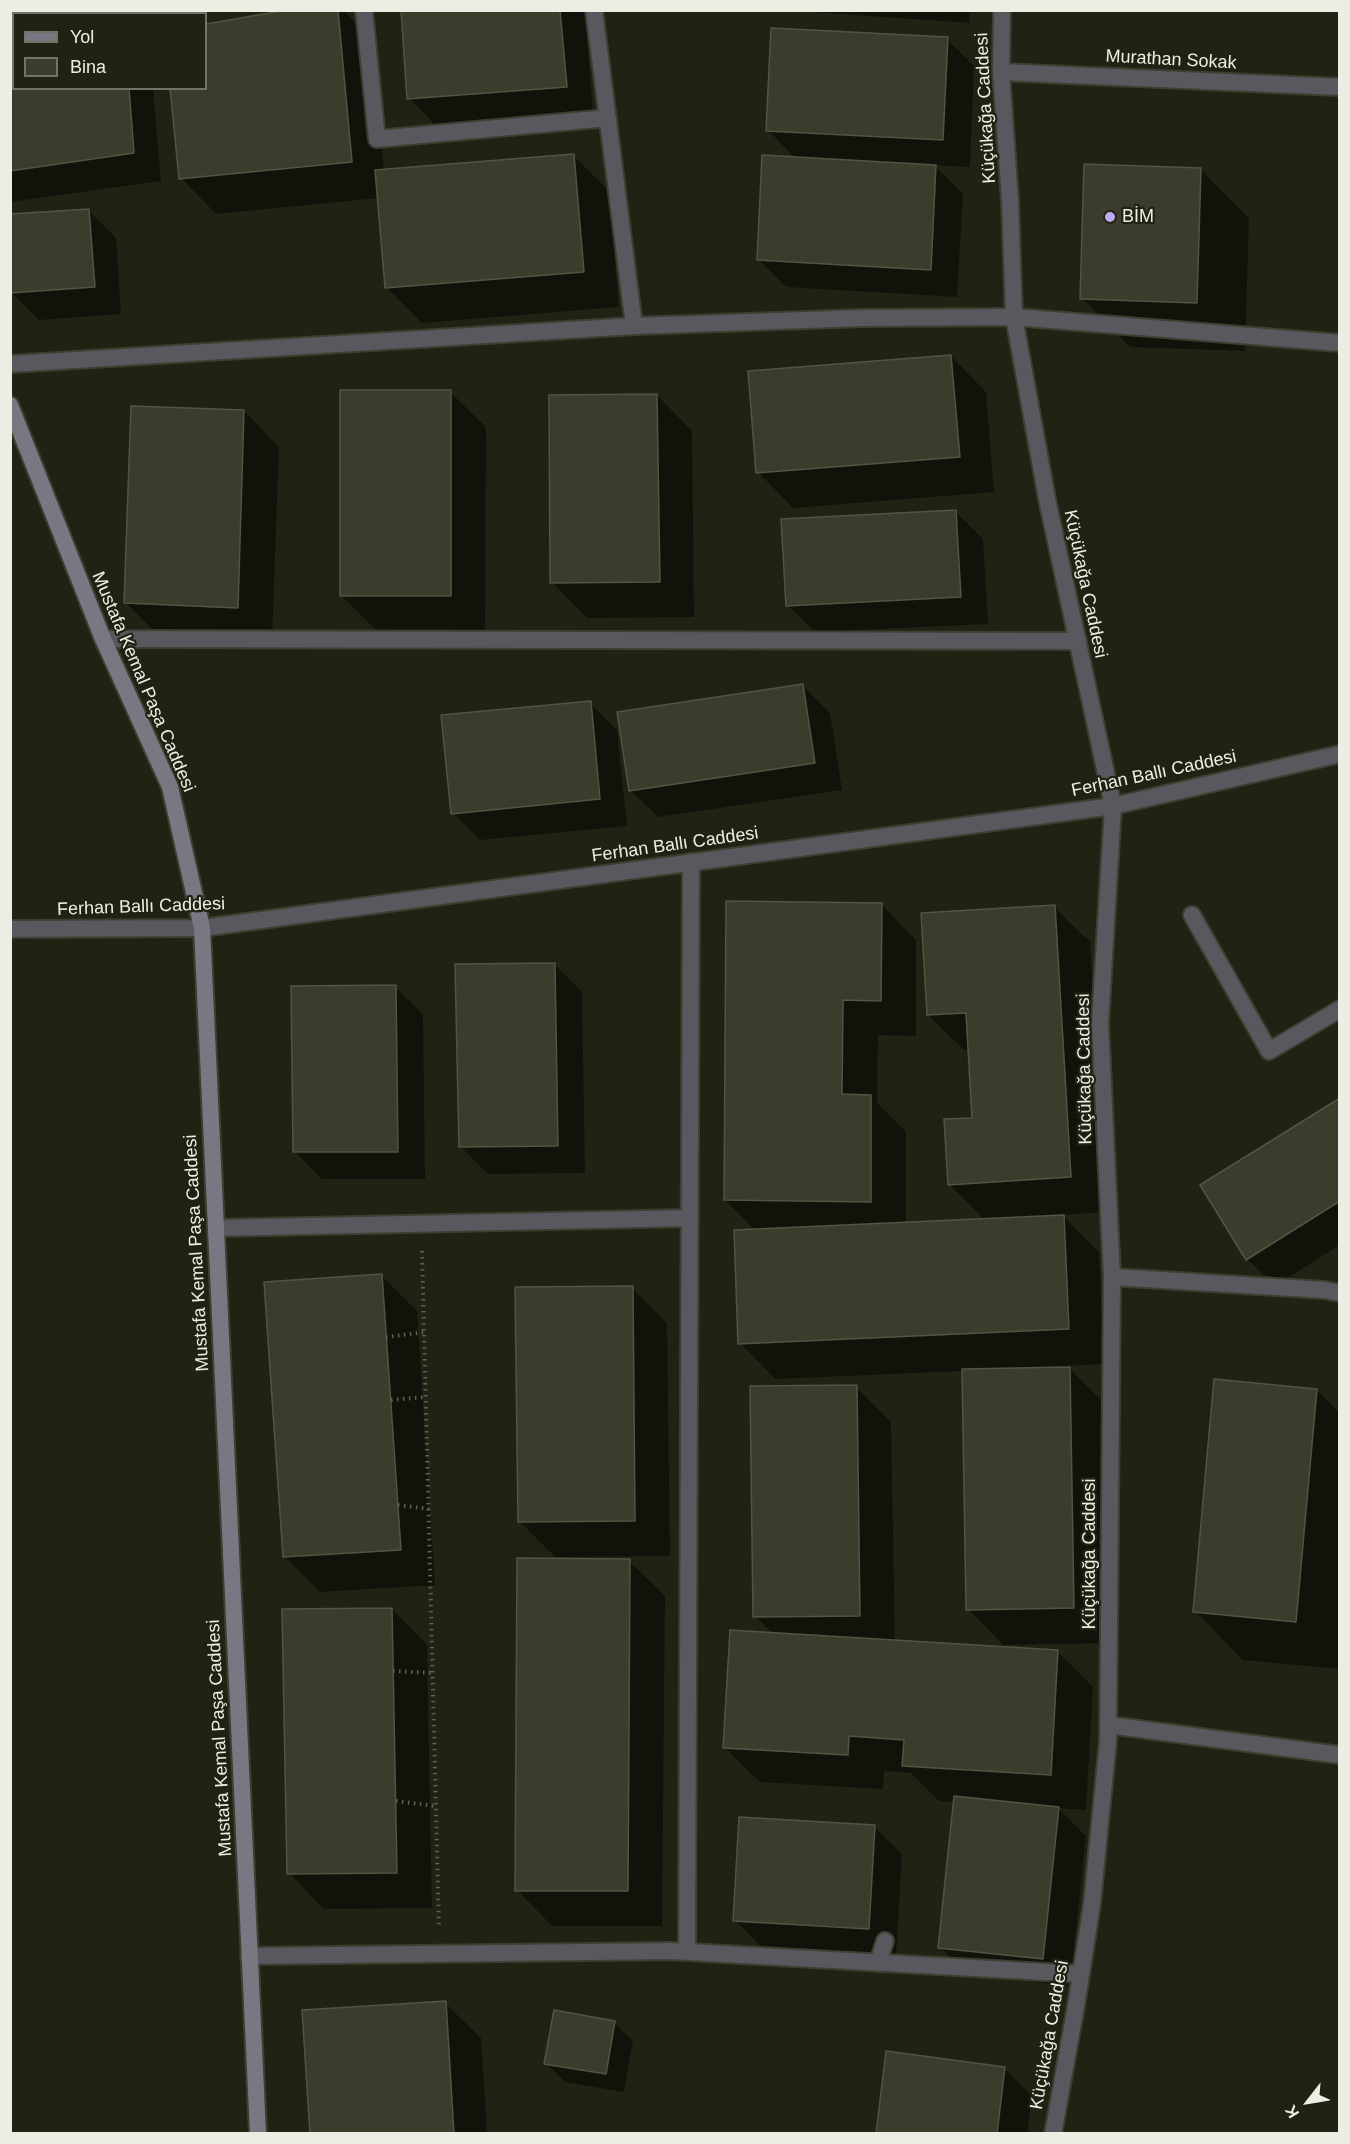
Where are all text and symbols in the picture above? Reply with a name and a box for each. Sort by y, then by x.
legend [12,12,207,90]
text: Yol [70,27,94,47]
street label: Küçükağa Caddesi [971,32,1001,184]
street label: Murathan Sokak [1105,46,1237,74]
text: Bina [70,57,106,77]
place label: BİM [1122,206,1154,228]
marker: BİM [1103,210,1117,224]
street label: Küçükağa Caddesi [1059,508,1111,660]
street label: Mustafa Kemal Paşa Caddesi [87,569,199,795]
street label: Ferhan Ballı Caddesi [1070,746,1238,802]
street label: Ferhan Ballı Caddesi [590,823,760,867]
street label: Ferhan Ballı Caddesi [57,893,225,921]
street label: Küçükağa Caddesi [1073,993,1097,1145]
street label: Mustafa Kemal Paşa Caddesi [180,1134,214,1372]
street label: Küçükağa Caddesi [1079,1478,1101,1630]
street label: Mustafa Kemal Paşa Caddesi [203,1619,237,1857]
street label: Küçükağa Caddesi [1026,1959,1074,2111]
north arrow [1278,2072,1338,2132]
text: K [1282,2102,1302,2121]

